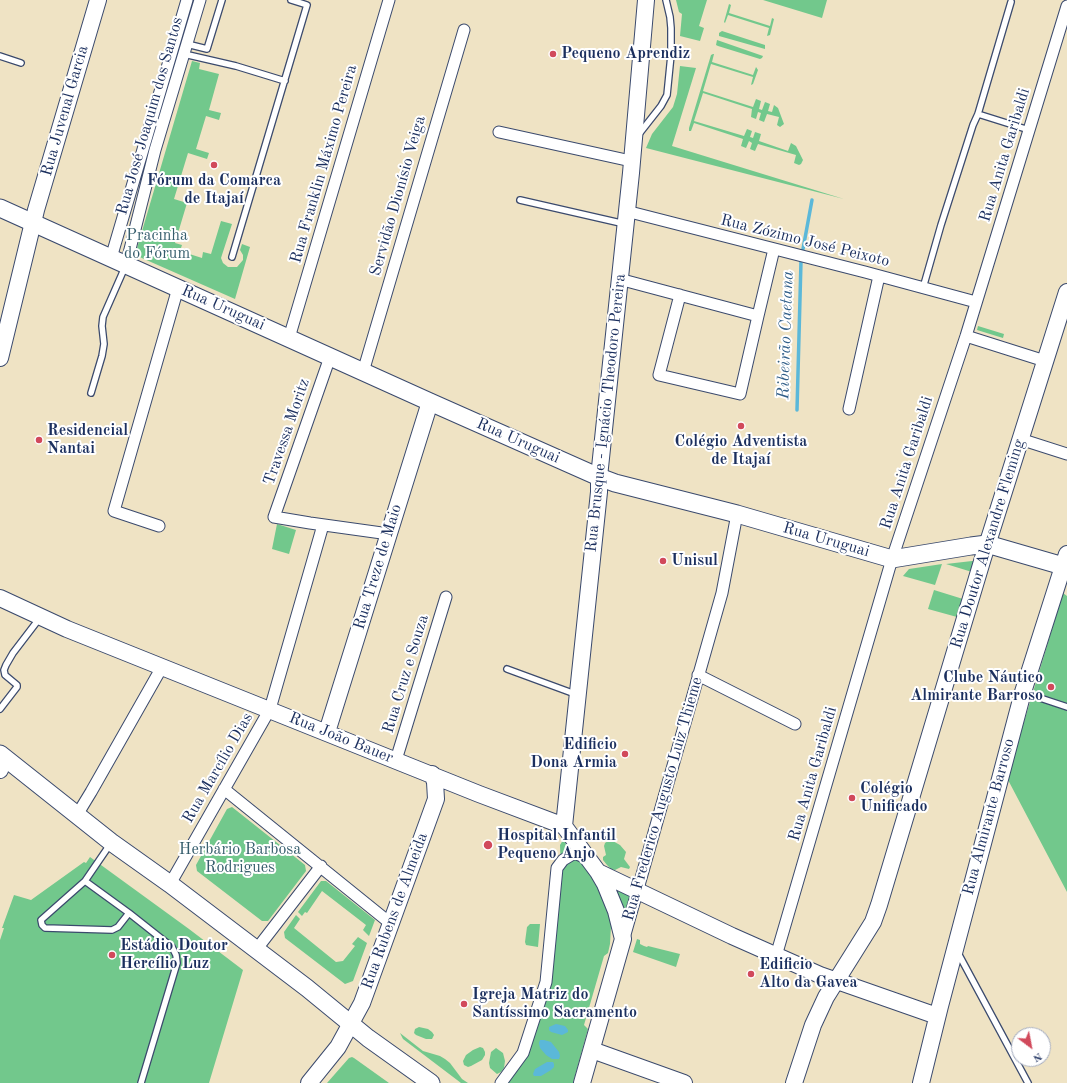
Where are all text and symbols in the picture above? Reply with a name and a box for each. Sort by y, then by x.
street label: Rua José Joaquim dos Santos [113,15,187,217]
street label: Rua Juvenal Garcia [37,43,93,179]
place label: Pequeno Aprendiz [561,44,690,64]
marker: Pequeno Aprendiz [548,49,558,59]
street label: Rua Franklin Máximo Pereira [286,63,362,265]
street label: Rua Anita Garibaldi [976,86,1034,224]
street label: Servidão Dionísio Veiga [366,114,430,278]
marker: Fórum da Comarca de Itajaí [209,160,219,170]
place label: Fórum da Comarca de Itajaí [147,171,281,209]
street label: Rua Zózimo José Peixoto [718,211,892,271]
park label: Pracinha do Fórum [124,226,190,264]
water label: Ribeirão Caetana [774,270,798,400]
street label: Rua Brusque - Ignácio Theodoro Pereira [582,273,630,553]
street label: Rua Uruguai [178,281,268,335]
street label: Travessa Moritz [260,376,314,488]
street label: Rua Anita Garibaldi [876,394,938,532]
street label: Rua Uruguai [473,414,563,468]
place label: Residencial Nantai [47,421,128,459]
marker: Colégio Adventista de Itajaí [736,421,746,431]
place label: Colégio Adventista de Itajaí [675,432,807,470]
marker: Residencial Nantai [34,435,44,445]
street label: Rua Doutor Alexandre Fleming [947,437,1029,651]
street label: Rua Treze de Maio [350,502,406,632]
street label: Rua Uruguai [780,518,872,562]
place label: Unisul [671,551,718,571]
marker: Unisul [658,556,668,566]
street label: Rua Cruz e Souza [379,612,433,736]
place label: Clube Náutico Almirante Barroso [910,668,1043,706]
street label: Rua Frederico Augusto Luiz Thieme [619,675,707,923]
marker: Clube Náutico Almirante Barroso [1046,682,1056,692]
street label: Rua Anita Garibaldi [785,705,841,843]
street label: Rua João Bauer [286,708,396,768]
street label: Rua Marcílio Dias [179,709,257,827]
place label: Edificio Dona Armia [530,735,617,773]
street label: Rua Almirante Barroso [959,737,1019,897]
marker: Edificio Dona Armia [620,749,630,759]
place label: Colégio Unificado [860,779,928,817]
marker: Colégio Unificado [847,793,857,803]
place label: Hospital Infantil Pequeno Anjo [497,826,616,864]
street label: Rua Rubens de Almeida [358,830,432,992]
marker: Hospital Infantil Pequeno Anjo [482,839,494,851]
park label: Herbário Barbosa Rodrigues [179,840,301,878]
place label: Estádio Doutor Hercílio Luz [120,936,228,974]
marker: Estádio Doutor Hercílio Luz [107,950,117,960]
place label: Edificio Alto da Gavea [759,955,858,993]
marker: Edificio Alto da Gavea [746,969,756,979]
place label: Igreja Matriz do Santíssimo Sacramento [472,985,637,1023]
marker: Igreja Matriz do Santíssimo Sacramento [459,999,469,1009]
north arrow [1011,1027,1051,1067]
text: N [1031,1050,1044,1064]

